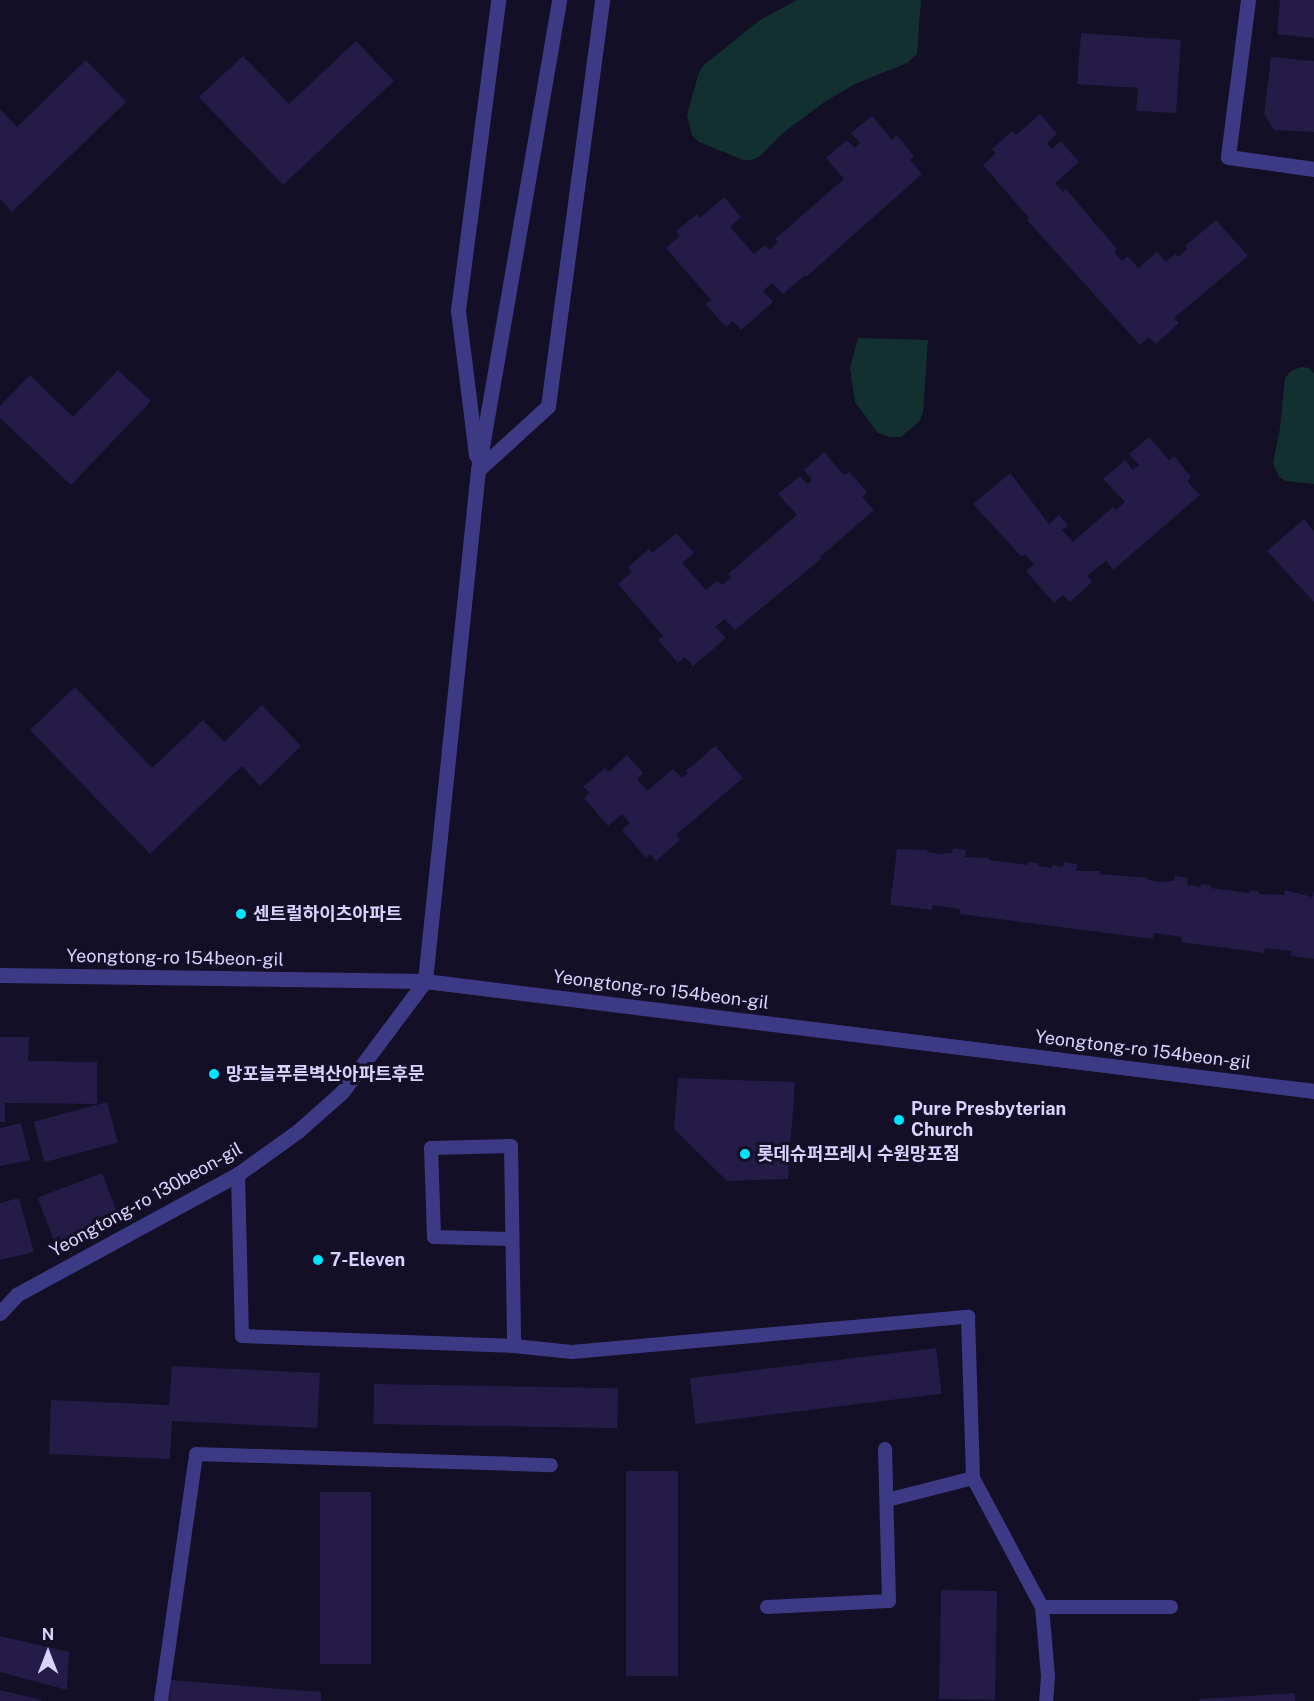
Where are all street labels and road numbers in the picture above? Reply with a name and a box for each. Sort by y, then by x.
street label: Yeongtong-ro 154beon-gil [66,945,284,971]
street label: Yeongtong-ro 154beon-gil [552,966,770,1014]
street label: Yeongtong-ro 154beon-gil [1034,1026,1252,1074]
street label: Yeongtong-ro 130beon-gil [46,1138,246,1262]

